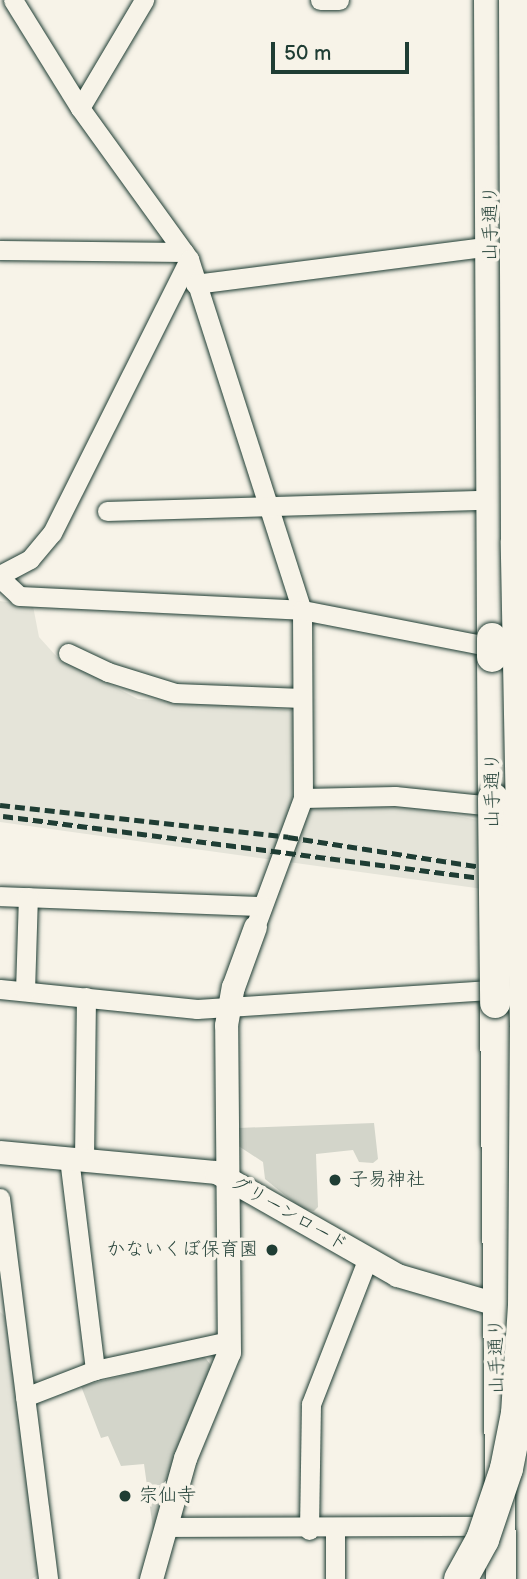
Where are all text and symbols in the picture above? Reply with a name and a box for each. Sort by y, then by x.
scale bar [275,28,413,72]
text: 50 m [284,41,331,66]
street label: 山手通り [480,185,502,261]
street label: 山手通り [482,752,504,828]
place label: 子易神社 [349,1169,425,1191]
street label: グリーンロード [226,1171,352,1257]
marker: 子易神社 [327,1172,343,1188]
place label: かないくぼ保育園 [106,1239,258,1261]
marker: かないくぼ保育園 [264,1242,280,1258]
street label: 山手通り [485,1318,509,1394]
place label: 宗仙寺 [139,1485,196,1507]
marker: 宗仙寺 [117,1488,133,1504]

